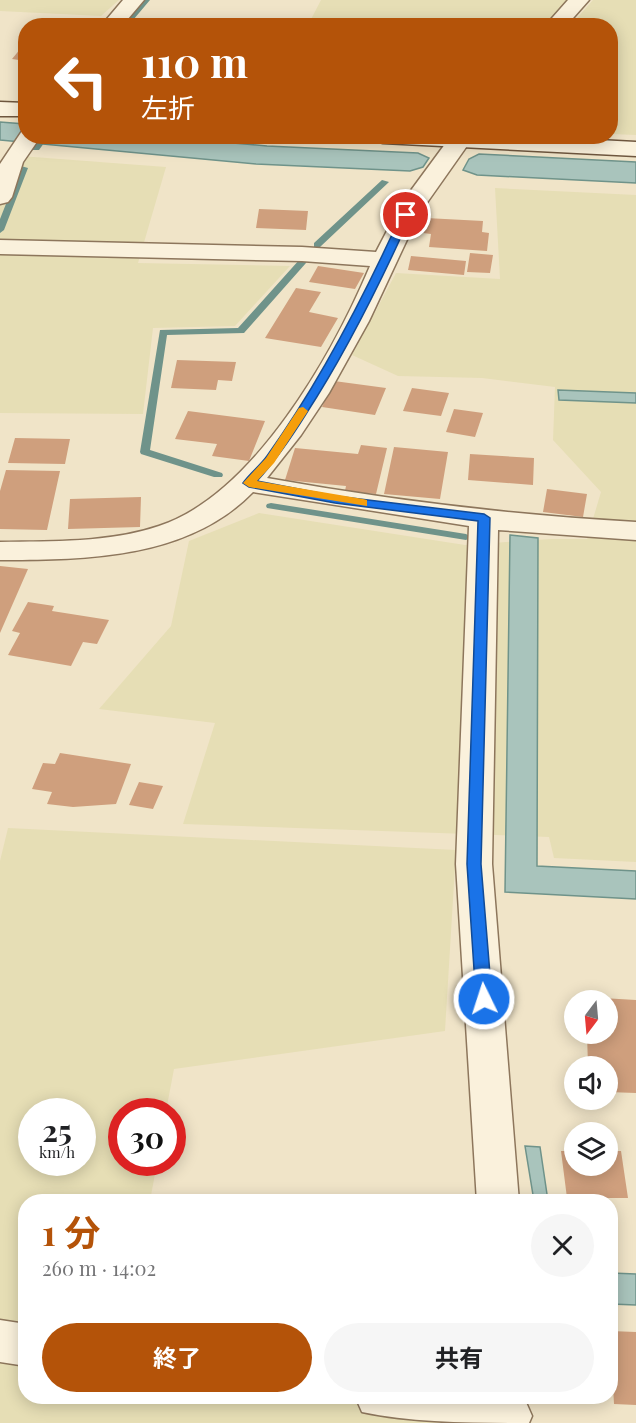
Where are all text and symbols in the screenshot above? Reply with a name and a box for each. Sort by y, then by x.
text: 110 m [141,33,248,89]
icon: left [42,42,120,120]
text: 左折 [141,89,195,125]
pin [380,189,431,240]
icon: arrive [389,198,422,231]
position arrow [452,967,516,1031]
north arrow [564,990,618,1044]
map controls [564,990,618,1176]
button: sound [564,1056,618,1110]
speed limit sign: 30 [108,1098,186,1176]
text: 25 [42,1110,72,1150]
button: layers [564,1122,618,1176]
text: km/h [39,1142,75,1162]
text: 1 分 [42,1207,100,1255]
button: close [531,1214,594,1277]
text: 260 m · 14:02 [42,1254,156,1281]
button: 終了 [42,1323,312,1392]
button: 共有 [324,1323,594,1392]

